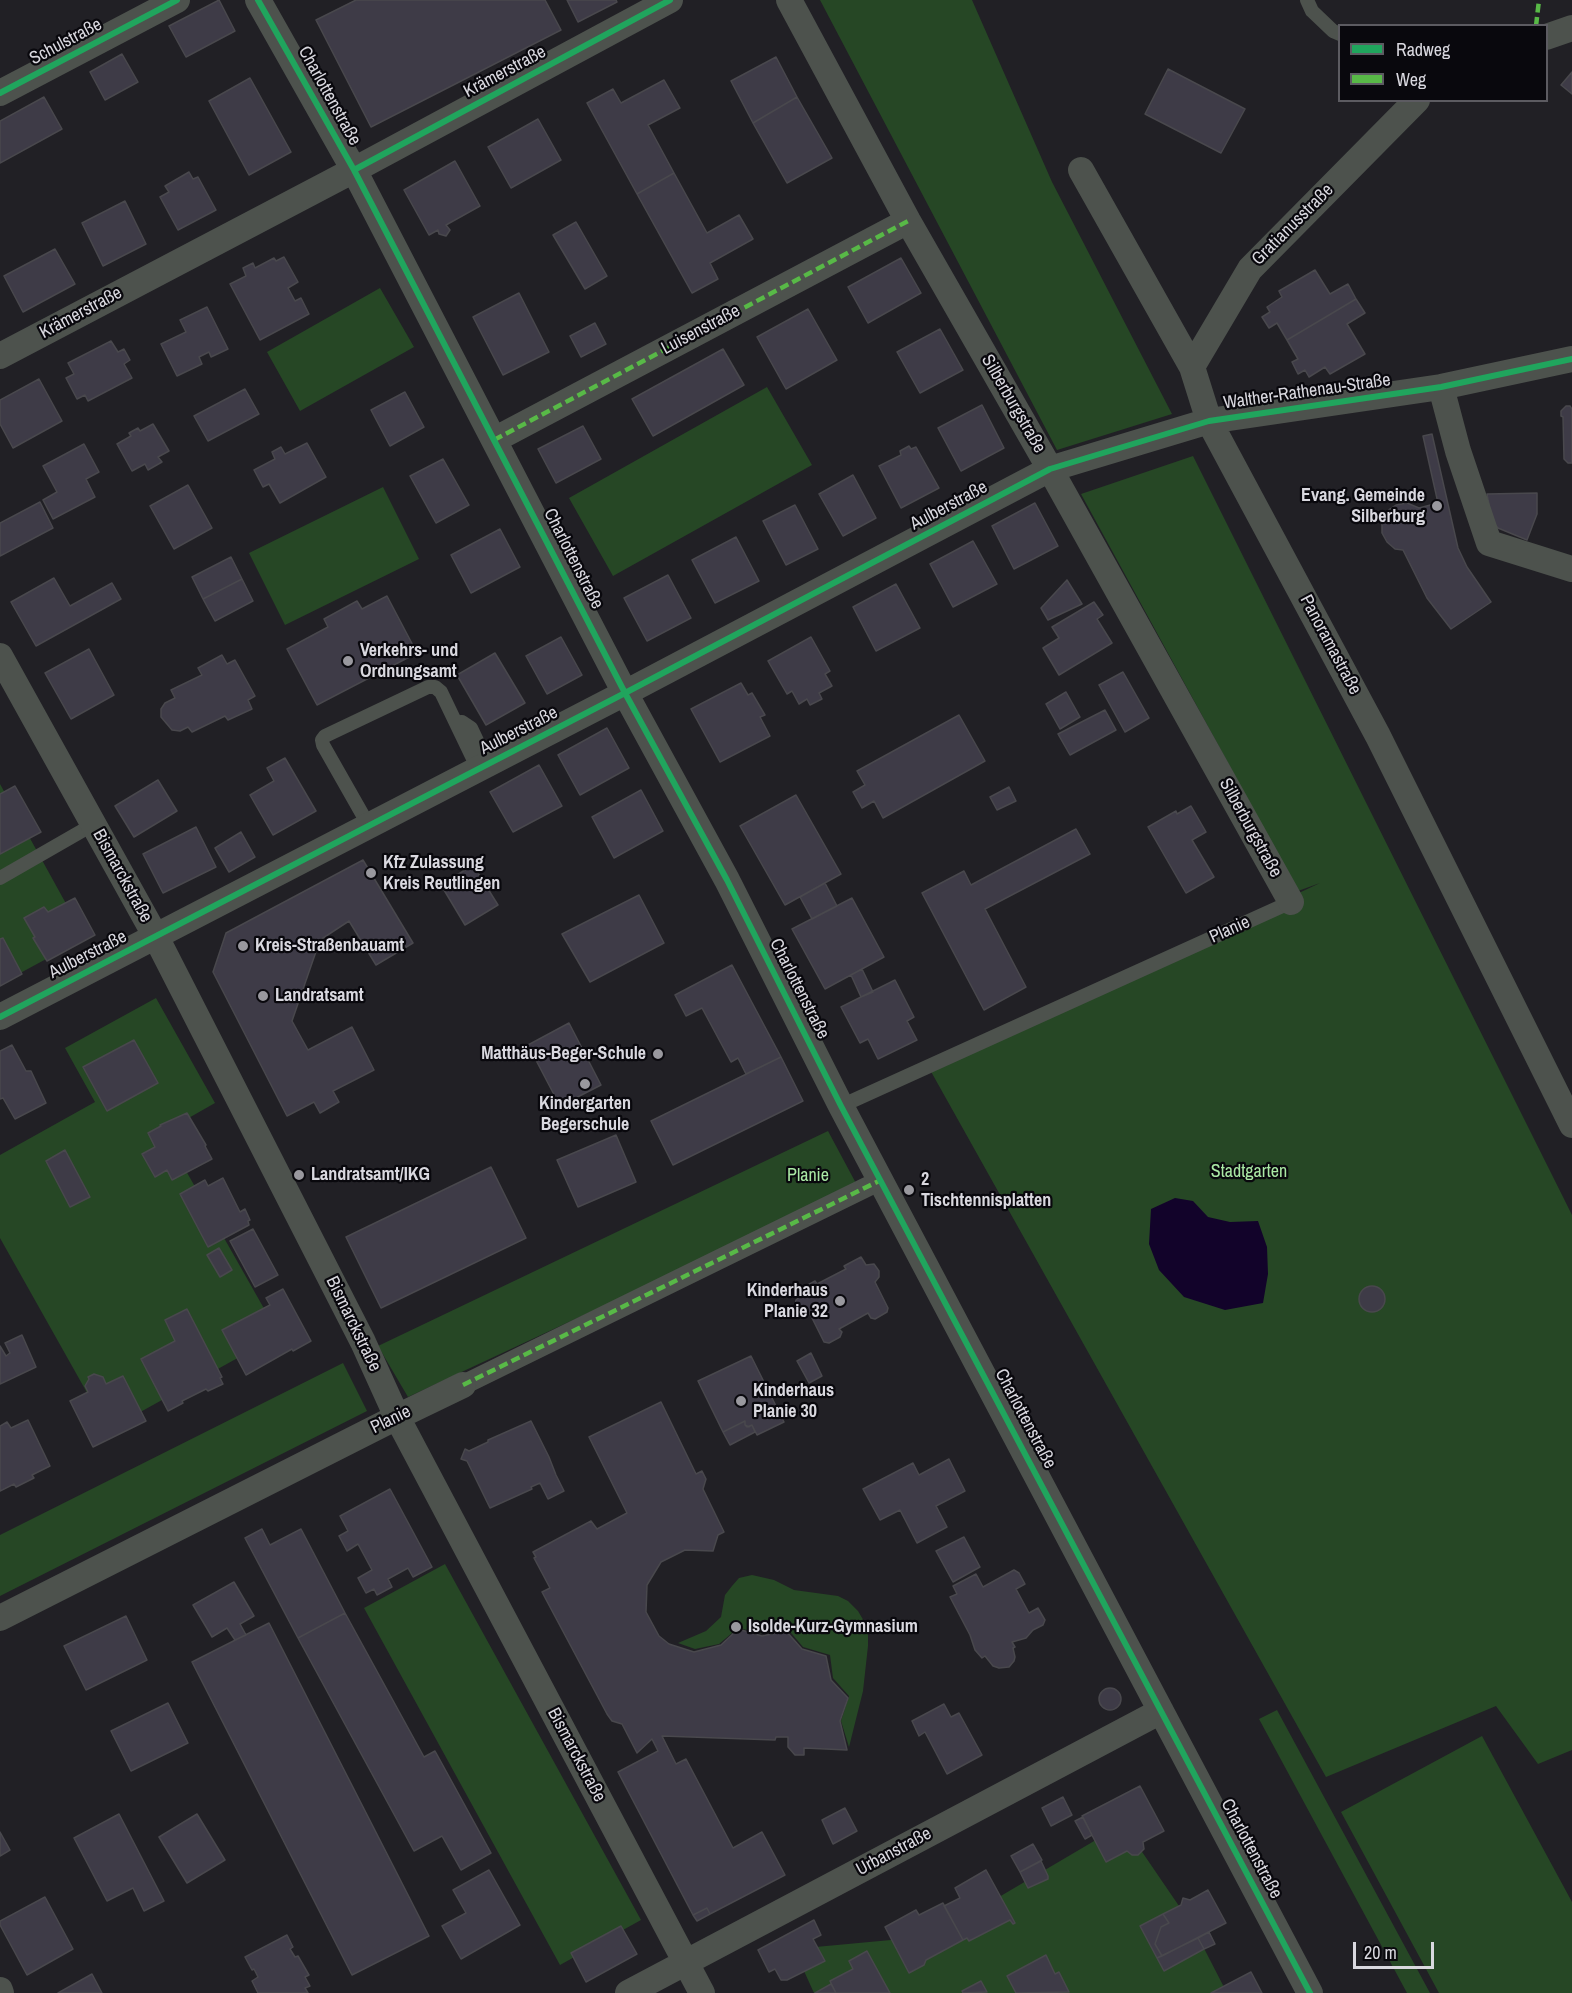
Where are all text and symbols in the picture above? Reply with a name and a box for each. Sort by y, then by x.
street label: Schulstraße [26,14,106,70]
legend [1338,24,1548,102]
text: Radweg [1396,37,1450,62]
street label: Krämerstraße [460,41,550,103]
street label: Charlottenstraße [293,43,365,149]
text: Weg [1396,67,1426,92]
street label: Gratianusstraße [1248,180,1338,270]
street label: Krämerstraße [36,282,126,344]
street label: Luisenstraße [658,300,744,360]
street label: Silberburgstraße [976,351,1050,457]
street label: Walther-Rathenau-Straße [1222,370,1392,414]
street label: Aulberstraße [907,477,991,535]
place label: Evang. Gemeinde Silberburg [1301,485,1425,528]
marker: Evang. Gemeinde Silberburg [1430,499,1444,513]
street label: Charlottenstraße [538,505,608,613]
street label: Panoramastraße [1295,591,1365,699]
place label: Verkehrs- und Ordnungsamt [360,640,458,682]
marker: Verkehrs- und Ordnungsamt [341,654,355,668]
street label: Aulberstraße [476,702,562,760]
street label: Silberburgstraße [1214,775,1286,881]
street label: Bismarckstraße [88,826,156,926]
place label: Kfz Zulassung Kreis Reutlingen [383,852,500,894]
marker: Kfz Zulassung Kreis Reutlingen [364,866,378,880]
street label: Planie [1206,912,1254,948]
street label: Aulberstraße [45,926,131,984]
place label: Kreis-Straßenbauamt [255,935,404,957]
street label: Charlottenstraße [764,935,834,1043]
marker: Kreis-Straßenbauamt [236,939,250,953]
place label: Landratsamt [275,985,364,1007]
marker: Landratsamt [256,989,270,1003]
place label: Matthäus-Beger-Schule [481,1043,646,1065]
marker: Matthäus-Beger-Schule [651,1047,665,1061]
marker: Kindergarten Begerschule [578,1077,592,1091]
place label: Kindergarten Begerschule [539,1093,631,1136]
park label: Stadtgarten [1211,1161,1287,1183]
place label: Landratsamt/IKG [311,1164,430,1186]
park label: Planie [787,1165,829,1187]
marker: Landratsamt/IKG [292,1168,306,1182]
place label: 2 Tischtennisplatten [921,1169,1051,1212]
marker: 2 Tischtennisplatten [902,1183,916,1197]
street label: Bismarckstraße [321,1273,385,1375]
place label: Kinderhaus Planie 32 [747,1280,828,1322]
marker: Kinderhaus Planie 32 [833,1294,847,1308]
street label: Charlottenstraße [990,1365,1060,1473]
place label: Kinderhaus Planie 30 [753,1380,834,1422]
marker: Kinderhaus Planie 30 [734,1394,748,1408]
street label: Planie [367,1401,415,1439]
place label: Isolde-Kurz-Gymnasium [748,1616,918,1638]
marker: Isolde-Kurz-Gymnasium [729,1620,743,1634]
street label: Bismarckstraße [542,1704,610,1806]
street label: Charlottenstraße [1216,1795,1286,1903]
street label: Urbanstraße [853,1823,935,1881]
scale bar [1356,1930,1437,1968]
text: 20 m [1364,1940,1397,1965]

